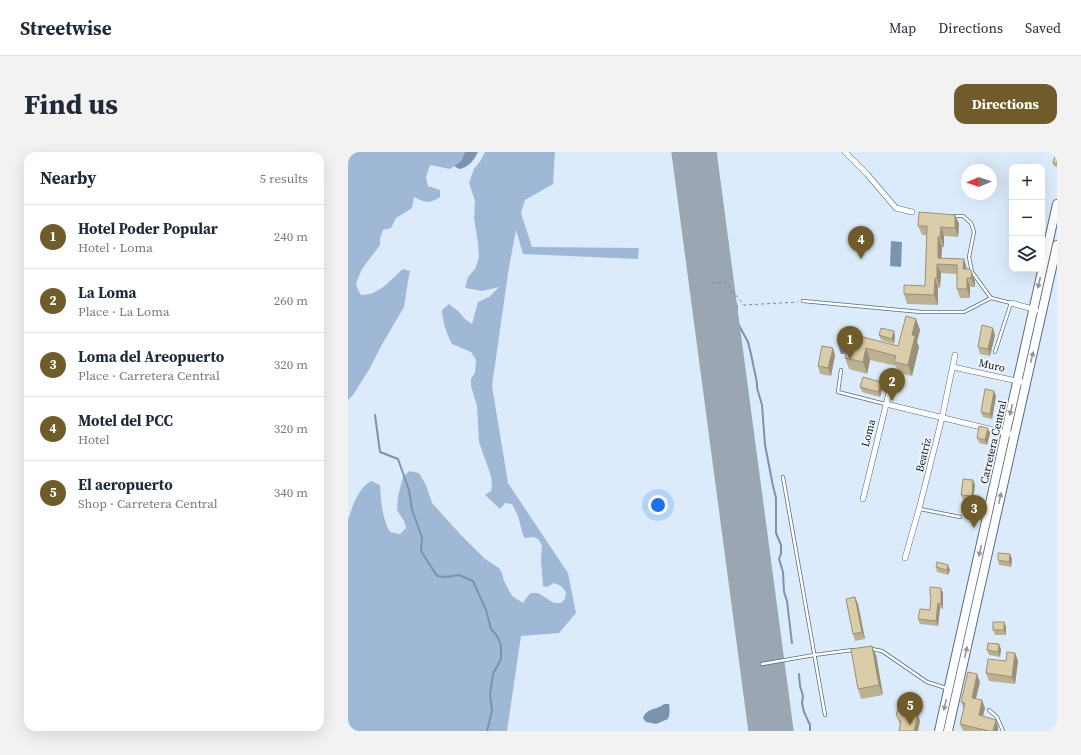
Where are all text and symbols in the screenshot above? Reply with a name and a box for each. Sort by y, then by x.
text: Streetwise [20,15,112,41]
text: Map [889,18,916,38]
text: Directions [938,18,1003,38]
text: Saved [1025,18,1061,38]
button: Directions [954,84,1057,124]
text: Find us [24,85,118,123]
north arrow [961,164,997,200]
map controls [1009,164,1045,272]
button: + [1009,164,1045,200]
text: Nearby [40,166,96,190]
text: 5 results [260,170,308,187]
button: − [1009,200,1045,236]
text: Hotel Poder Popular [78,218,218,239]
pin: 4 [848,226,874,259]
text: 1 [49,228,57,245]
text: 240 m [274,228,308,245]
button: layers [1009,236,1045,272]
text: Hotel · Loma [78,239,153,256]
one-way arrow [1036,277,1042,290]
text: La Loma [78,282,137,303]
text: 2 [49,292,57,309]
text: 260 m [274,292,308,309]
text: Place · La Loma [78,303,170,320]
pin: 1 [837,326,863,359]
text: Loma del Areopuerto [78,346,224,367]
one-way arrow [1029,351,1035,363]
street label: Muro [977,355,1007,376]
text: 3 [49,356,57,373]
text: 320 m [274,356,308,373]
text: Place · Carretera Central [78,367,220,384]
pin: 2 [879,368,905,401]
street label: Carretera Central [977,399,1010,485]
one-way arrow [1008,404,1014,416]
text: Motel del PCC [78,410,173,431]
street label: Loma [858,417,879,449]
text: 4 [49,420,57,437]
text: 320 m [274,420,308,437]
text: Hotel [78,431,110,448]
street label: Beatriz [912,437,935,474]
text: El aeropuerto [78,474,173,495]
text: 5 [49,484,57,501]
text: 340 m [274,484,308,501]
one-way arrow [998,492,1004,504]
text: Shop · Carretera Central [78,495,218,512]
your location [648,495,668,515]
pin: 3 [961,495,987,528]
one-way arrow [976,545,982,557]
one-way arrow [963,646,969,658]
pin: 5 [897,692,923,725]
one-way arrow [942,699,948,711]

